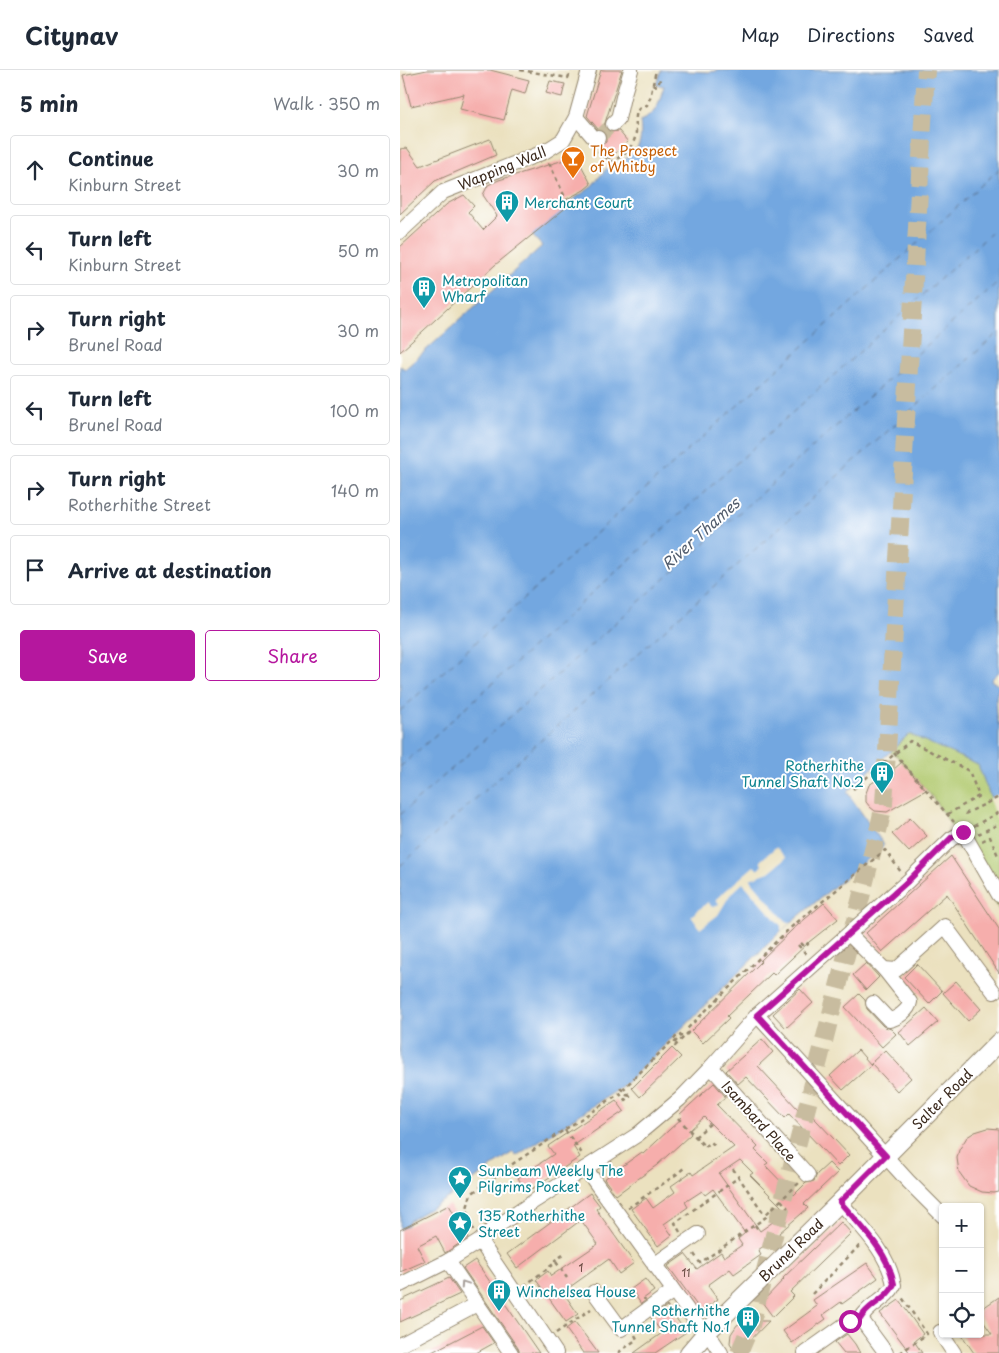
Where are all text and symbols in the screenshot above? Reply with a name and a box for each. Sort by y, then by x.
text: Citynav [25,17,118,53]
text: Map [741,21,779,48]
text: Directions [807,21,895,48]
text: Saved [923,21,974,48]
text: 5 min [20,87,78,119]
text: Walk · 350 m [273,91,380,115]
place label: The Prospect of Whitby [590,140,677,177]
street label: Wapping Wall [455,141,549,195]
text: Continue [68,144,154,172]
bar icon: The Prospect of Whitby [560,145,586,179]
icon: ahead [21,156,49,184]
text: 30 m [337,158,379,182]
text: Kinburn Street [68,172,181,196]
building icon: Merchant Court [494,189,520,223]
place label: Merchant Court [524,192,632,213]
text: Turn left [68,224,152,252]
icon: left [21,236,49,264]
text: 50 m [338,238,379,262]
text: Kinburn Street [68,252,181,276]
place label: Metropolitan Wharf [442,270,528,307]
building icon: Metropolitan Wharf [411,275,437,309]
text: Turn right [68,304,166,332]
icon: right [21,316,49,344]
text: 30 m [337,318,379,342]
text: Brunel Road [68,332,163,356]
text: Turn left [68,384,152,412]
icon: left [21,396,49,424]
text: 100 m [330,398,379,422]
text: Brunel Road [68,412,163,436]
text: Turn right [68,464,166,492]
icon: right [21,476,49,504]
text: 140 m [331,478,379,502]
water label: River Thames [656,490,746,574]
text: Rotherhithe Street [68,492,211,516]
icon: arrive [21,556,49,584]
text: Arrive at destination [68,556,272,584]
button: Save [20,630,195,681]
button: Share [205,630,380,681]
place label: Rotherhithe Tunnel Shaft No.2 [741,755,864,792]
building icon: Rotherhithe Tunnel Shaft No.2 [869,760,895,794]
route end [952,821,975,844]
street label: Salter Road [907,1064,977,1134]
street label: Isambard Place [717,1076,801,1166]
place label: Sunbeam Weekly The Pilgrims Pocket [478,1160,624,1197]
place icon: Sunbeam Weekly The Pilgrims Pocket [447,1165,473,1199]
map controls [939,1203,984,1338]
button: + [939,1203,984,1248]
place label: 135 Rotherhithe Street [478,1205,585,1242]
place icon: 135 Rotherhithe Street [447,1210,473,1244]
street label: Brunel Road [754,1214,828,1286]
button: − [939,1248,984,1293]
house number: 1 [579,1259,584,1276]
house number: 11 [681,1264,691,1281]
building icon: Winchelsea House [486,1278,512,1312]
one-way arrow [461,1280,470,1290]
place label: Winchelsea House [516,1281,637,1302]
button: locate [939,1293,984,1338]
place label: Rotherhithe Tunnel Shaft No.1 [611,1300,730,1337]
building icon: Rotherhithe Tunnel Shaft No.1 [735,1305,761,1339]
route start [839,1310,862,1333]

